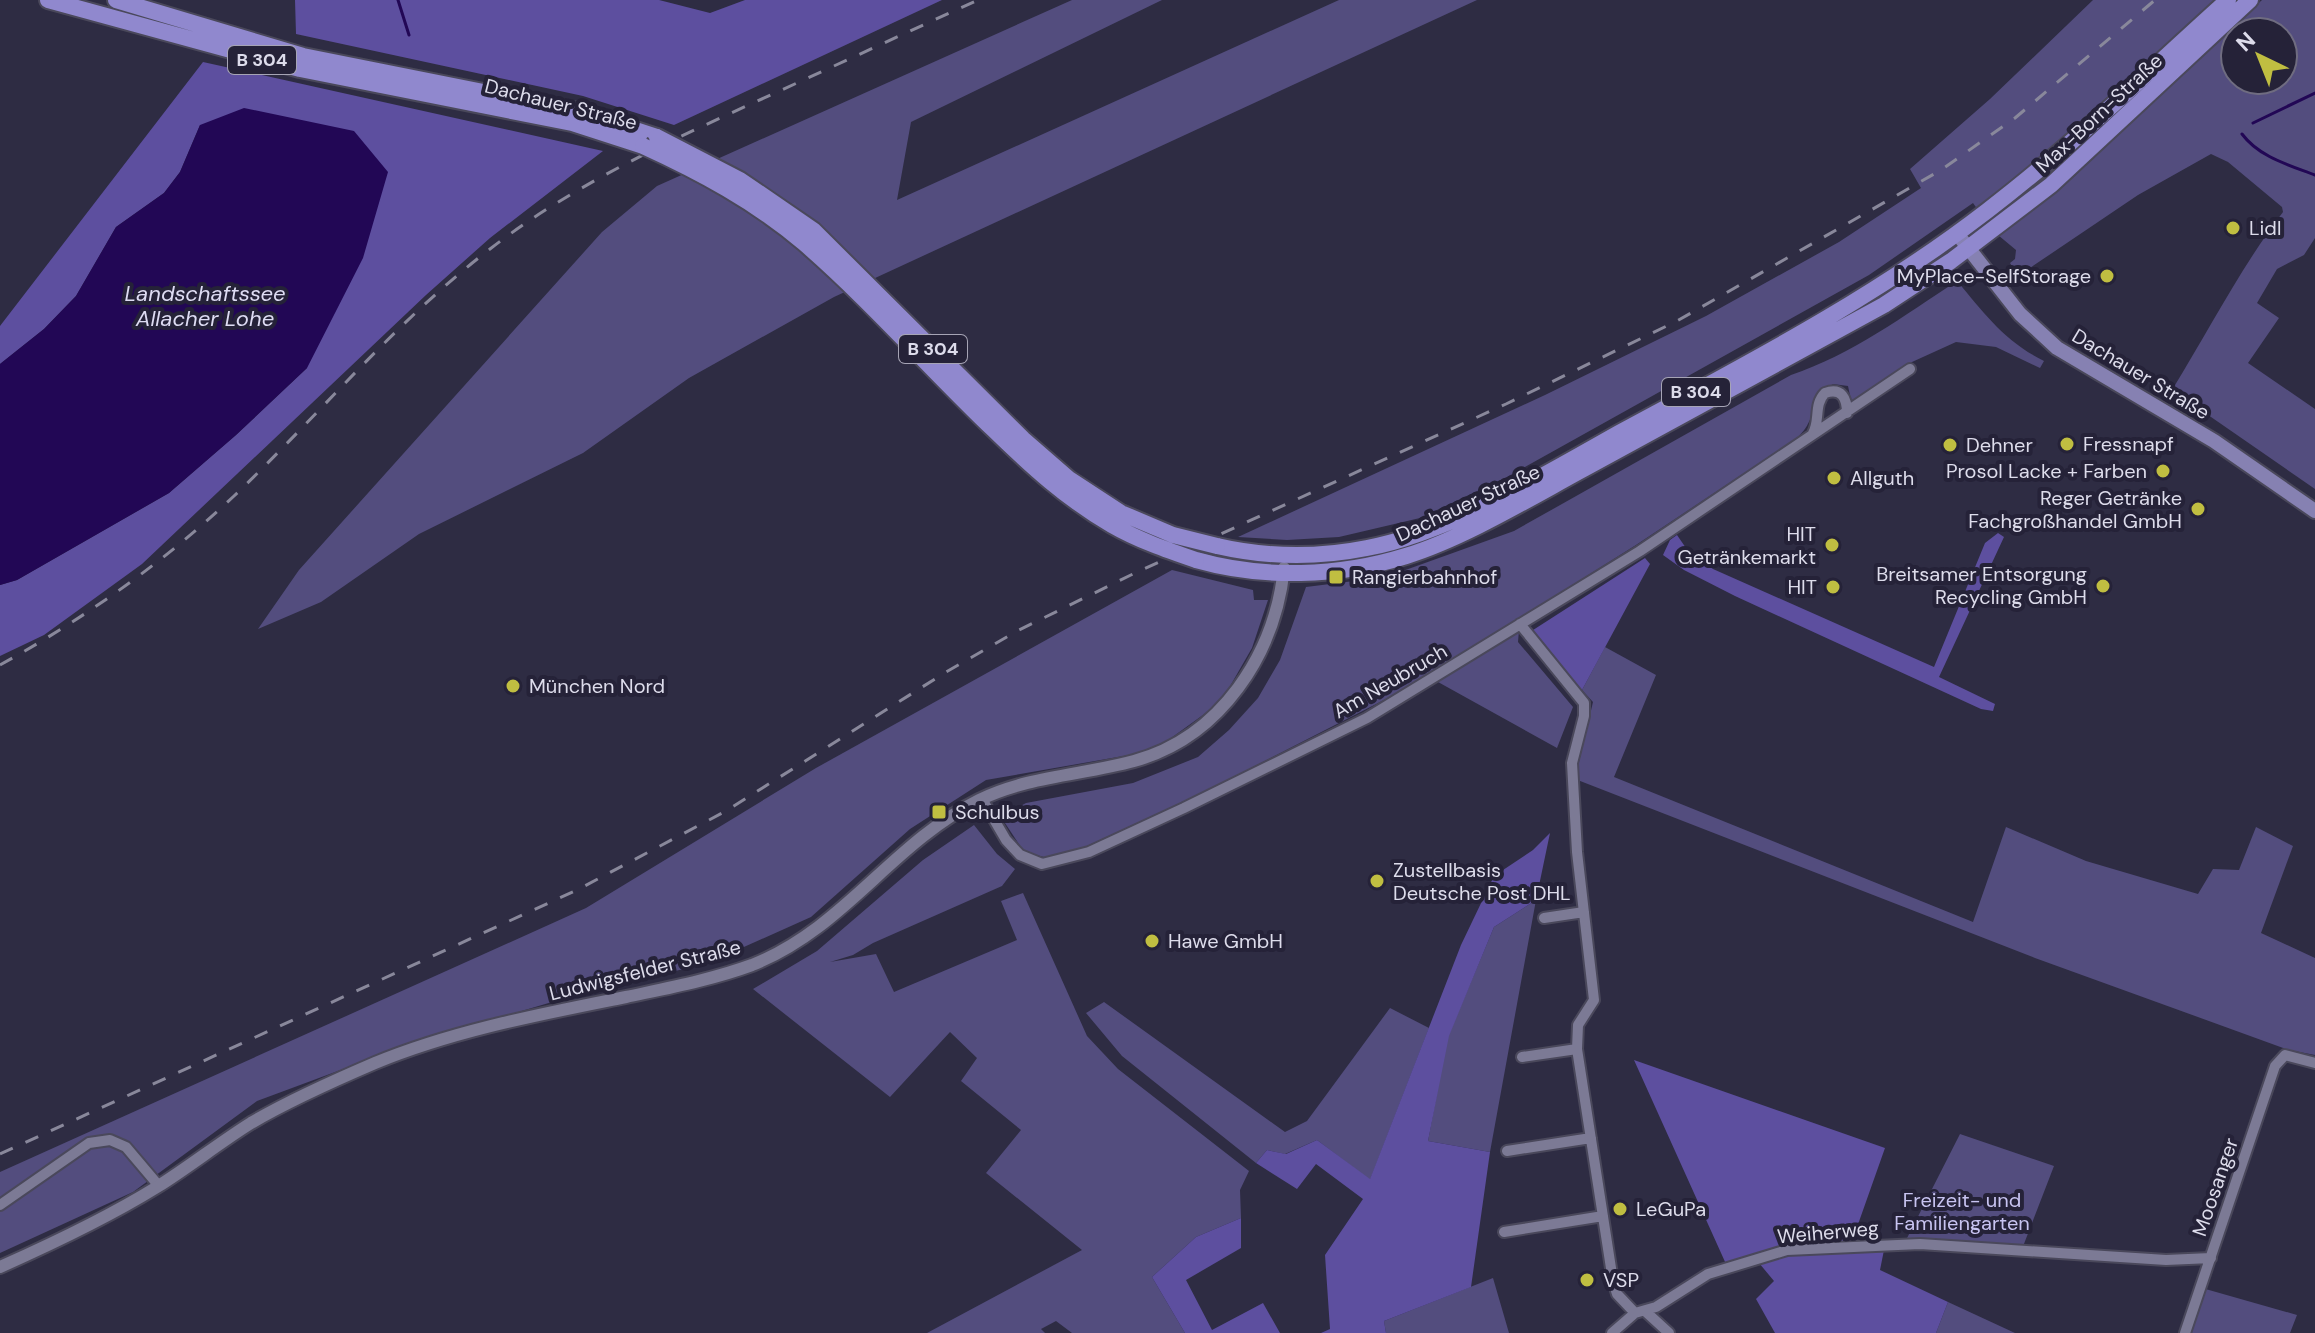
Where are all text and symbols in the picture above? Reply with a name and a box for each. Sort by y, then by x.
north arrow [2219,16,2299,96]
text: N [2230,26,2261,58]
road number: B 304 [228,46,296,74]
street label: Max-Born-Straße [2030,48,2168,178]
street label: Dachauer Straße [482,73,640,135]
place label: Lidl [2249,215,2281,241]
marker: Lidl [2224,219,2242,237]
place label: MyPlace-SelfStorage [1897,263,2091,289]
marker: MyPlace-SelfStorage [2098,267,2116,285]
water label: Landschaftssee Allacher Lohe [125,279,285,333]
street label: Dachauer Straße [2067,323,2215,425]
road number: B 304 [899,335,967,363]
road number: B 304 [1662,378,1730,406]
place label: Fressnapf [2083,431,2174,457]
place label: Dehner [1966,432,2033,458]
marker: Fressnapf [2058,435,2076,453]
marker: Dehner [1941,436,1959,454]
street label: Dachauer Straße [1392,458,1544,548]
place label: Prosol Lacke + Farben [1946,458,2147,484]
marker: Prosol Lacke + Farben [2154,462,2172,480]
place label: Allguth [1850,465,1914,491]
marker: Allguth [1825,469,1843,487]
place label: Reger Getränke Fachgroßhandel GmbH [1968,485,2182,534]
marker: Reger Getränke Fachgroßhandel GmbH [2189,500,2207,518]
place label: HIT Getränkemarkt [1677,521,1816,570]
marker: HIT Getränkemarkt [1823,536,1841,554]
place label: Breitsamer Entsorgung Recycling GmbH [1876,561,2087,610]
place label: Rangierbahnhof [1352,564,1497,590]
marker: Rangierbahnhof [1327,568,1345,586]
place label: HIT [1787,574,1817,600]
marker: Breitsamer Entsorgung Recycling GmbH [2094,577,2112,595]
marker: HIT [1824,578,1842,596]
street label: Am Neubruch [1328,638,1452,724]
place label: München Nord [529,673,665,699]
marker: München Nord [504,677,522,695]
place label: Schulbus [955,799,1039,825]
marker: Schulbus [930,803,948,821]
place label: Zustellbasis Deutsche Post DHL [1393,857,1571,906]
marker: Zustellbasis Deutsche Post DHL [1368,872,1386,890]
place label: Hawe GmbH [1168,928,1283,954]
marker: Hawe GmbH [1143,932,1161,950]
street label: Ludwigsfelder Straße [546,934,744,1006]
street label: Moosanger [2186,1134,2244,1240]
park label: Freizeit- und Familiengarten [1894,1187,2030,1236]
place label: LeGuPa [1636,1196,1706,1222]
marker: LeGuPa [1611,1200,1629,1218]
street label: Weiherweg [1776,1215,1880,1249]
place label: VSP [1603,1267,1639,1293]
marker: VSP [1578,1271,1596,1289]

